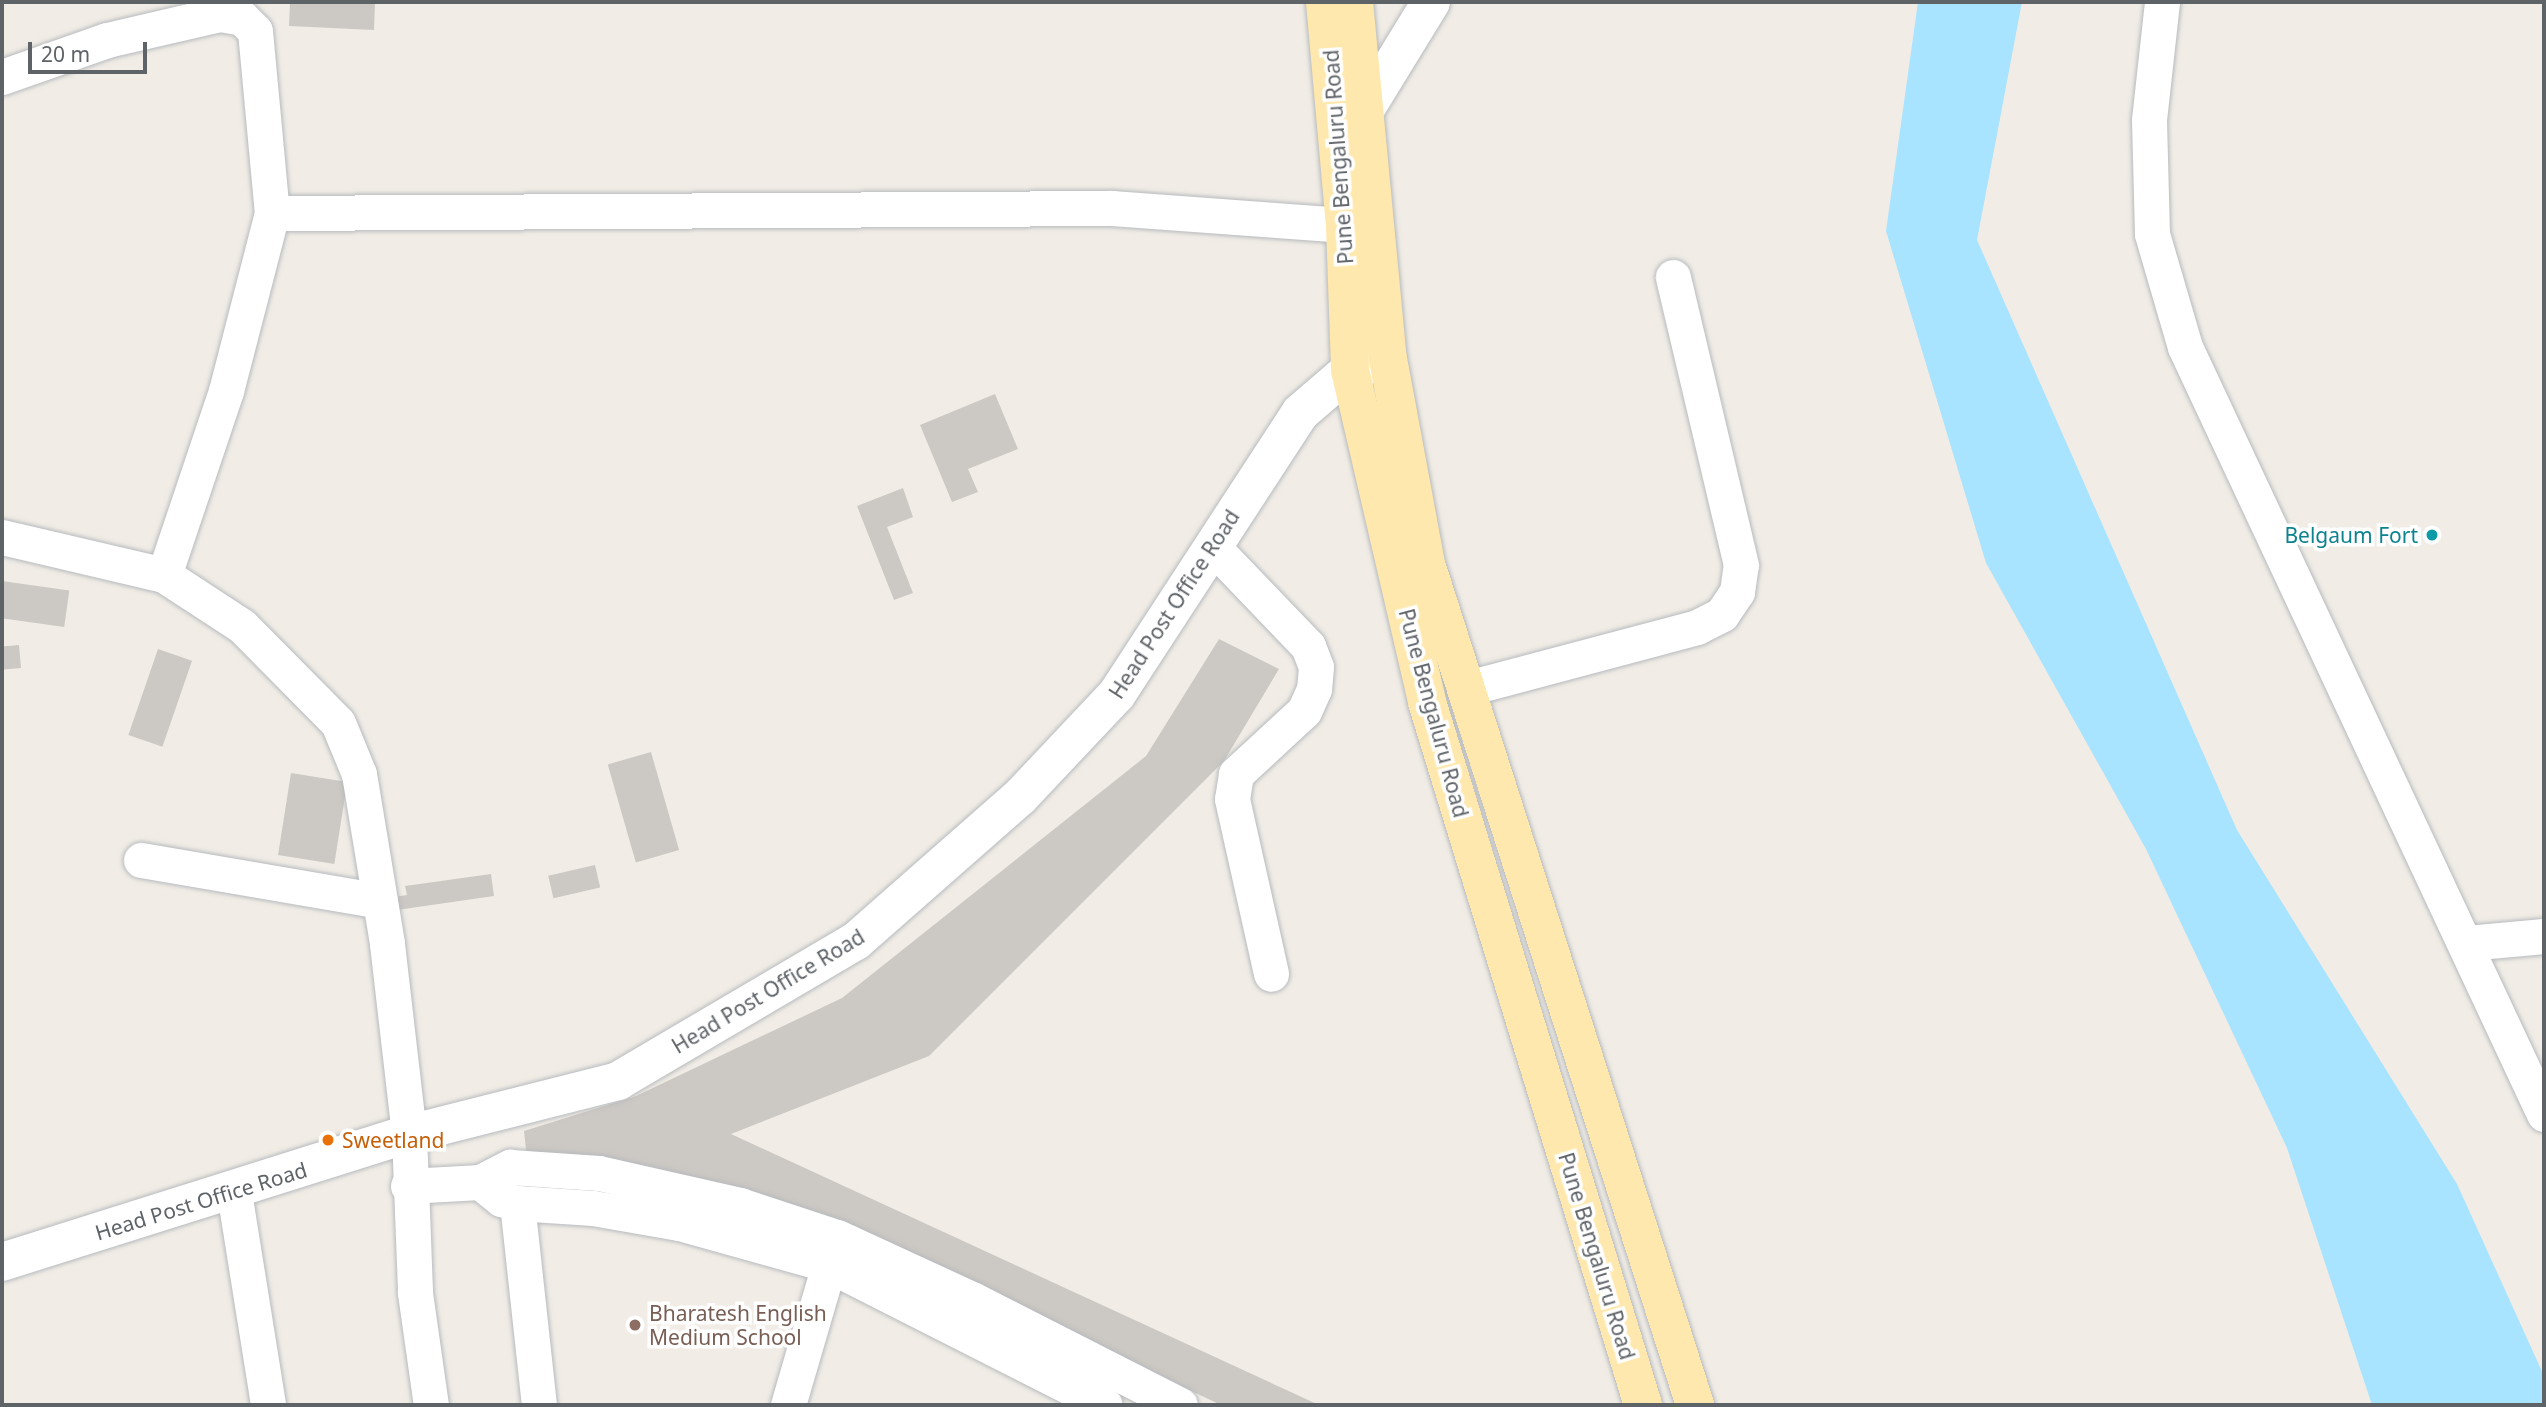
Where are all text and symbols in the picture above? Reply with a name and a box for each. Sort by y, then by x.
scale bar [32,28,150,72]
text: 20 m [41,40,90,68]
street label: Pune Bengaluru Road [1318,49,1358,265]
street label: Head Post Office Road [1103,505,1245,703]
place label: Belgaum Fort [2284,522,2418,548]
marker: Belgaum Fort [2424,527,2440,543]
street label: Pune Bengaluru Road [1394,606,1474,820]
street label: Head Post Office Road [667,923,869,1059]
place label: Sweetland [342,1127,444,1153]
marker: Sweetland [320,1132,336,1148]
street label: Pune Bengaluru Road [1554,1149,1640,1363]
street label: Head Post Office Road [92,1157,310,1245]
place label: Bharatesh English Medium School [649,1300,827,1350]
marker: Bharatesh English Medium School [627,1317,643,1333]

